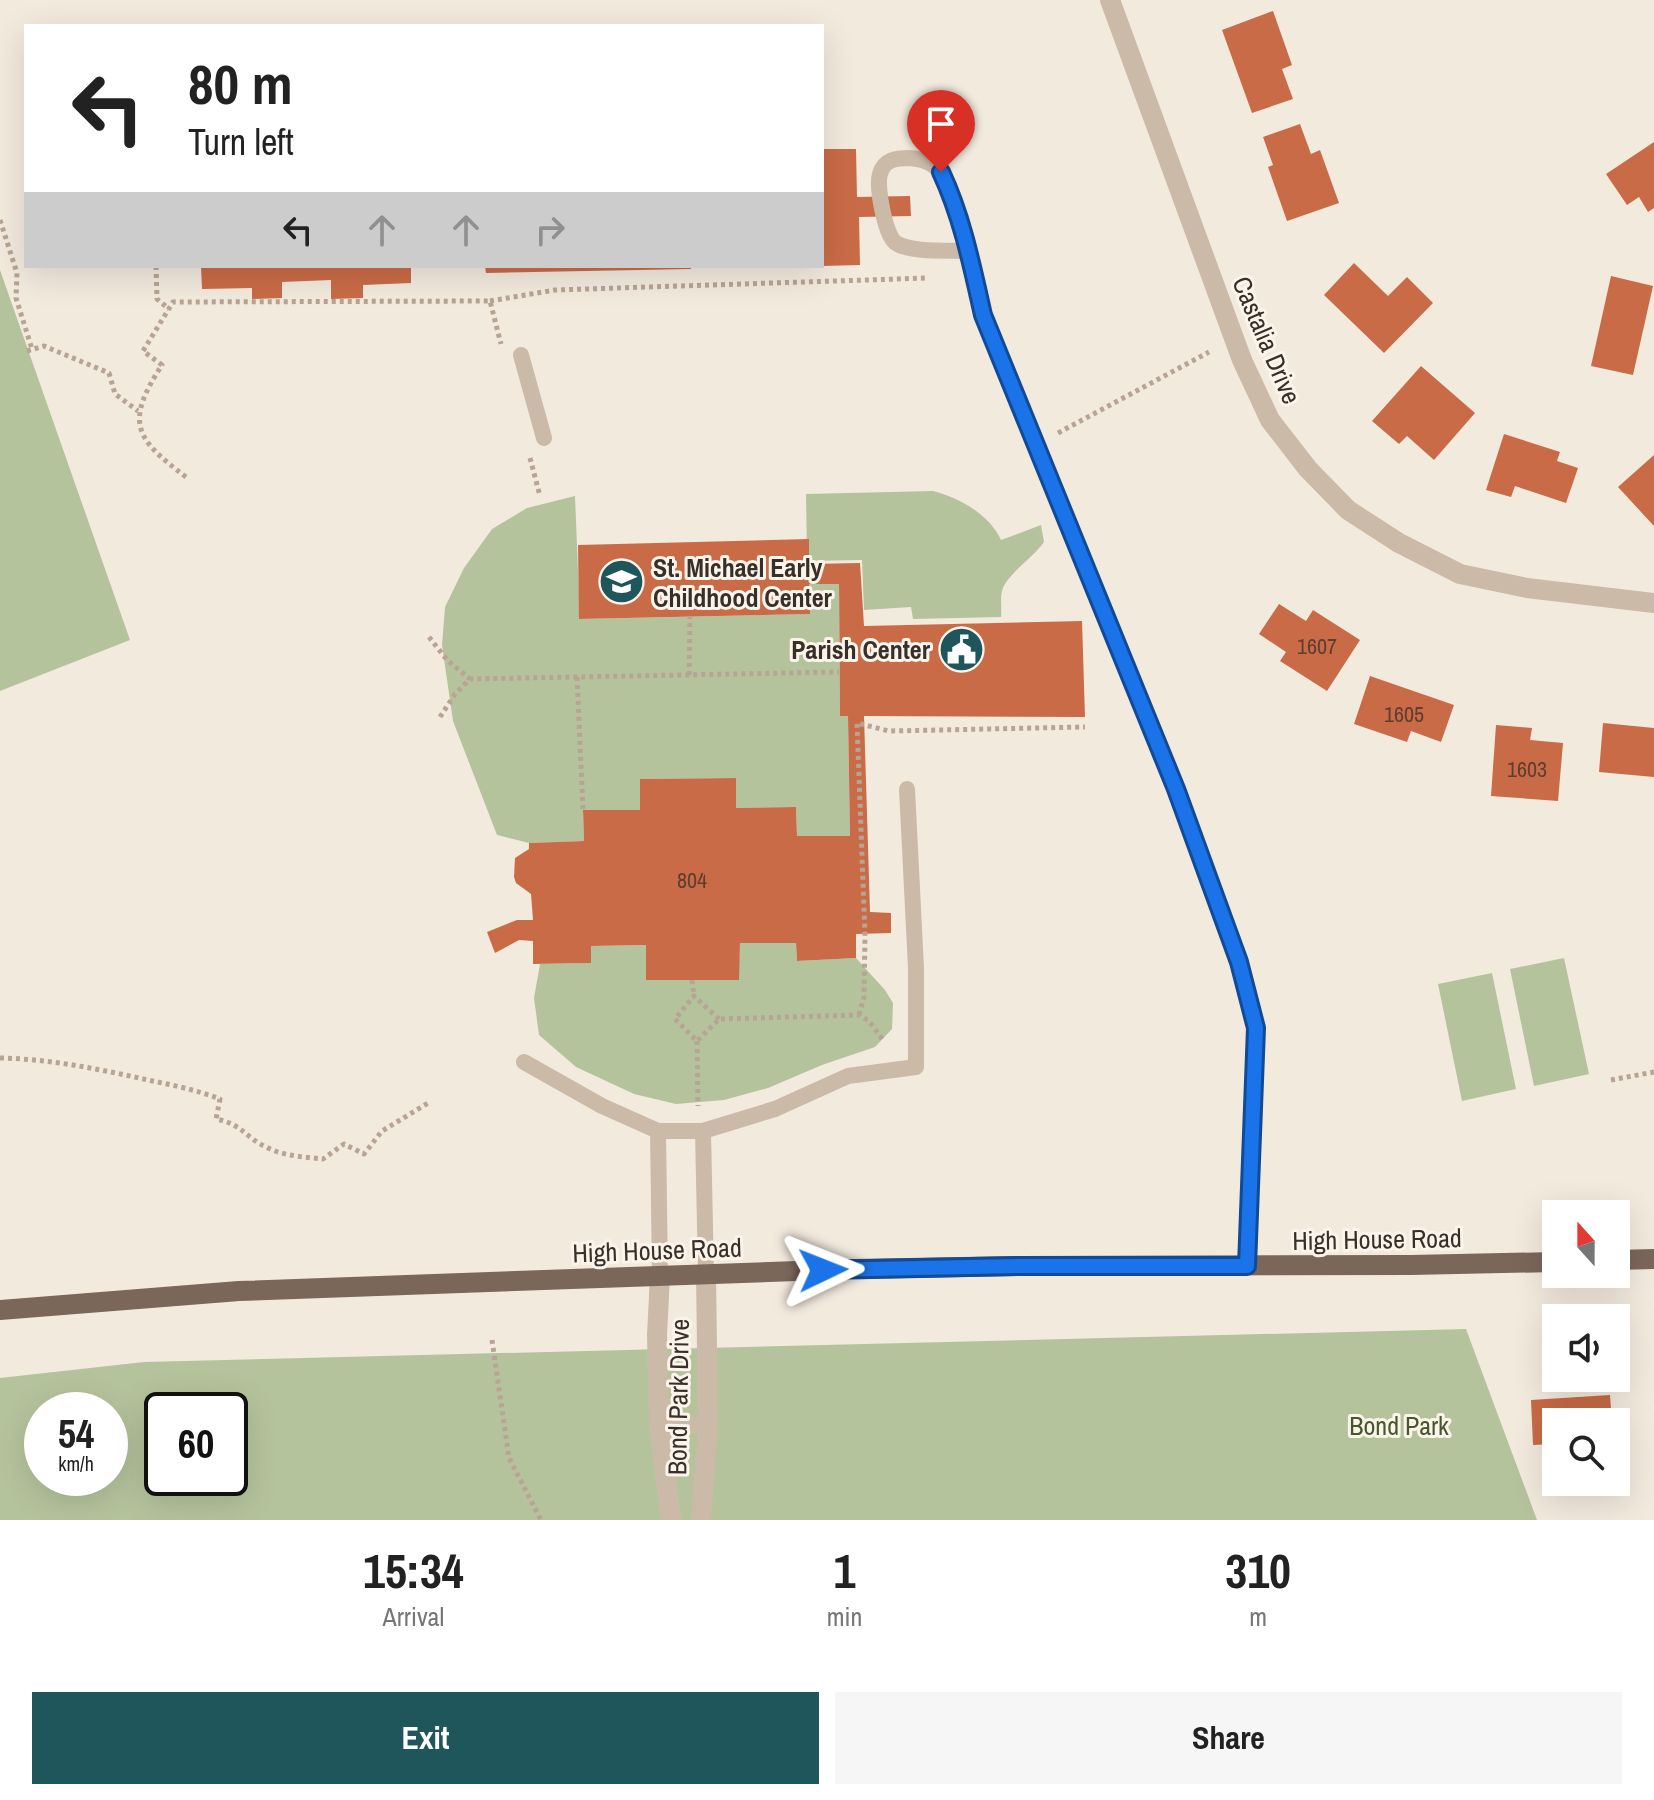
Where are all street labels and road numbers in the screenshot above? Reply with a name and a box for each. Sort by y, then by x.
street label: Castalia Drive [1225,271,1309,409]
street label: High House Road [1292,1220,1462,1258]
street label: High House Road [572,1230,742,1270]
street label: Bond Park Drive [659,1318,697,1476]

